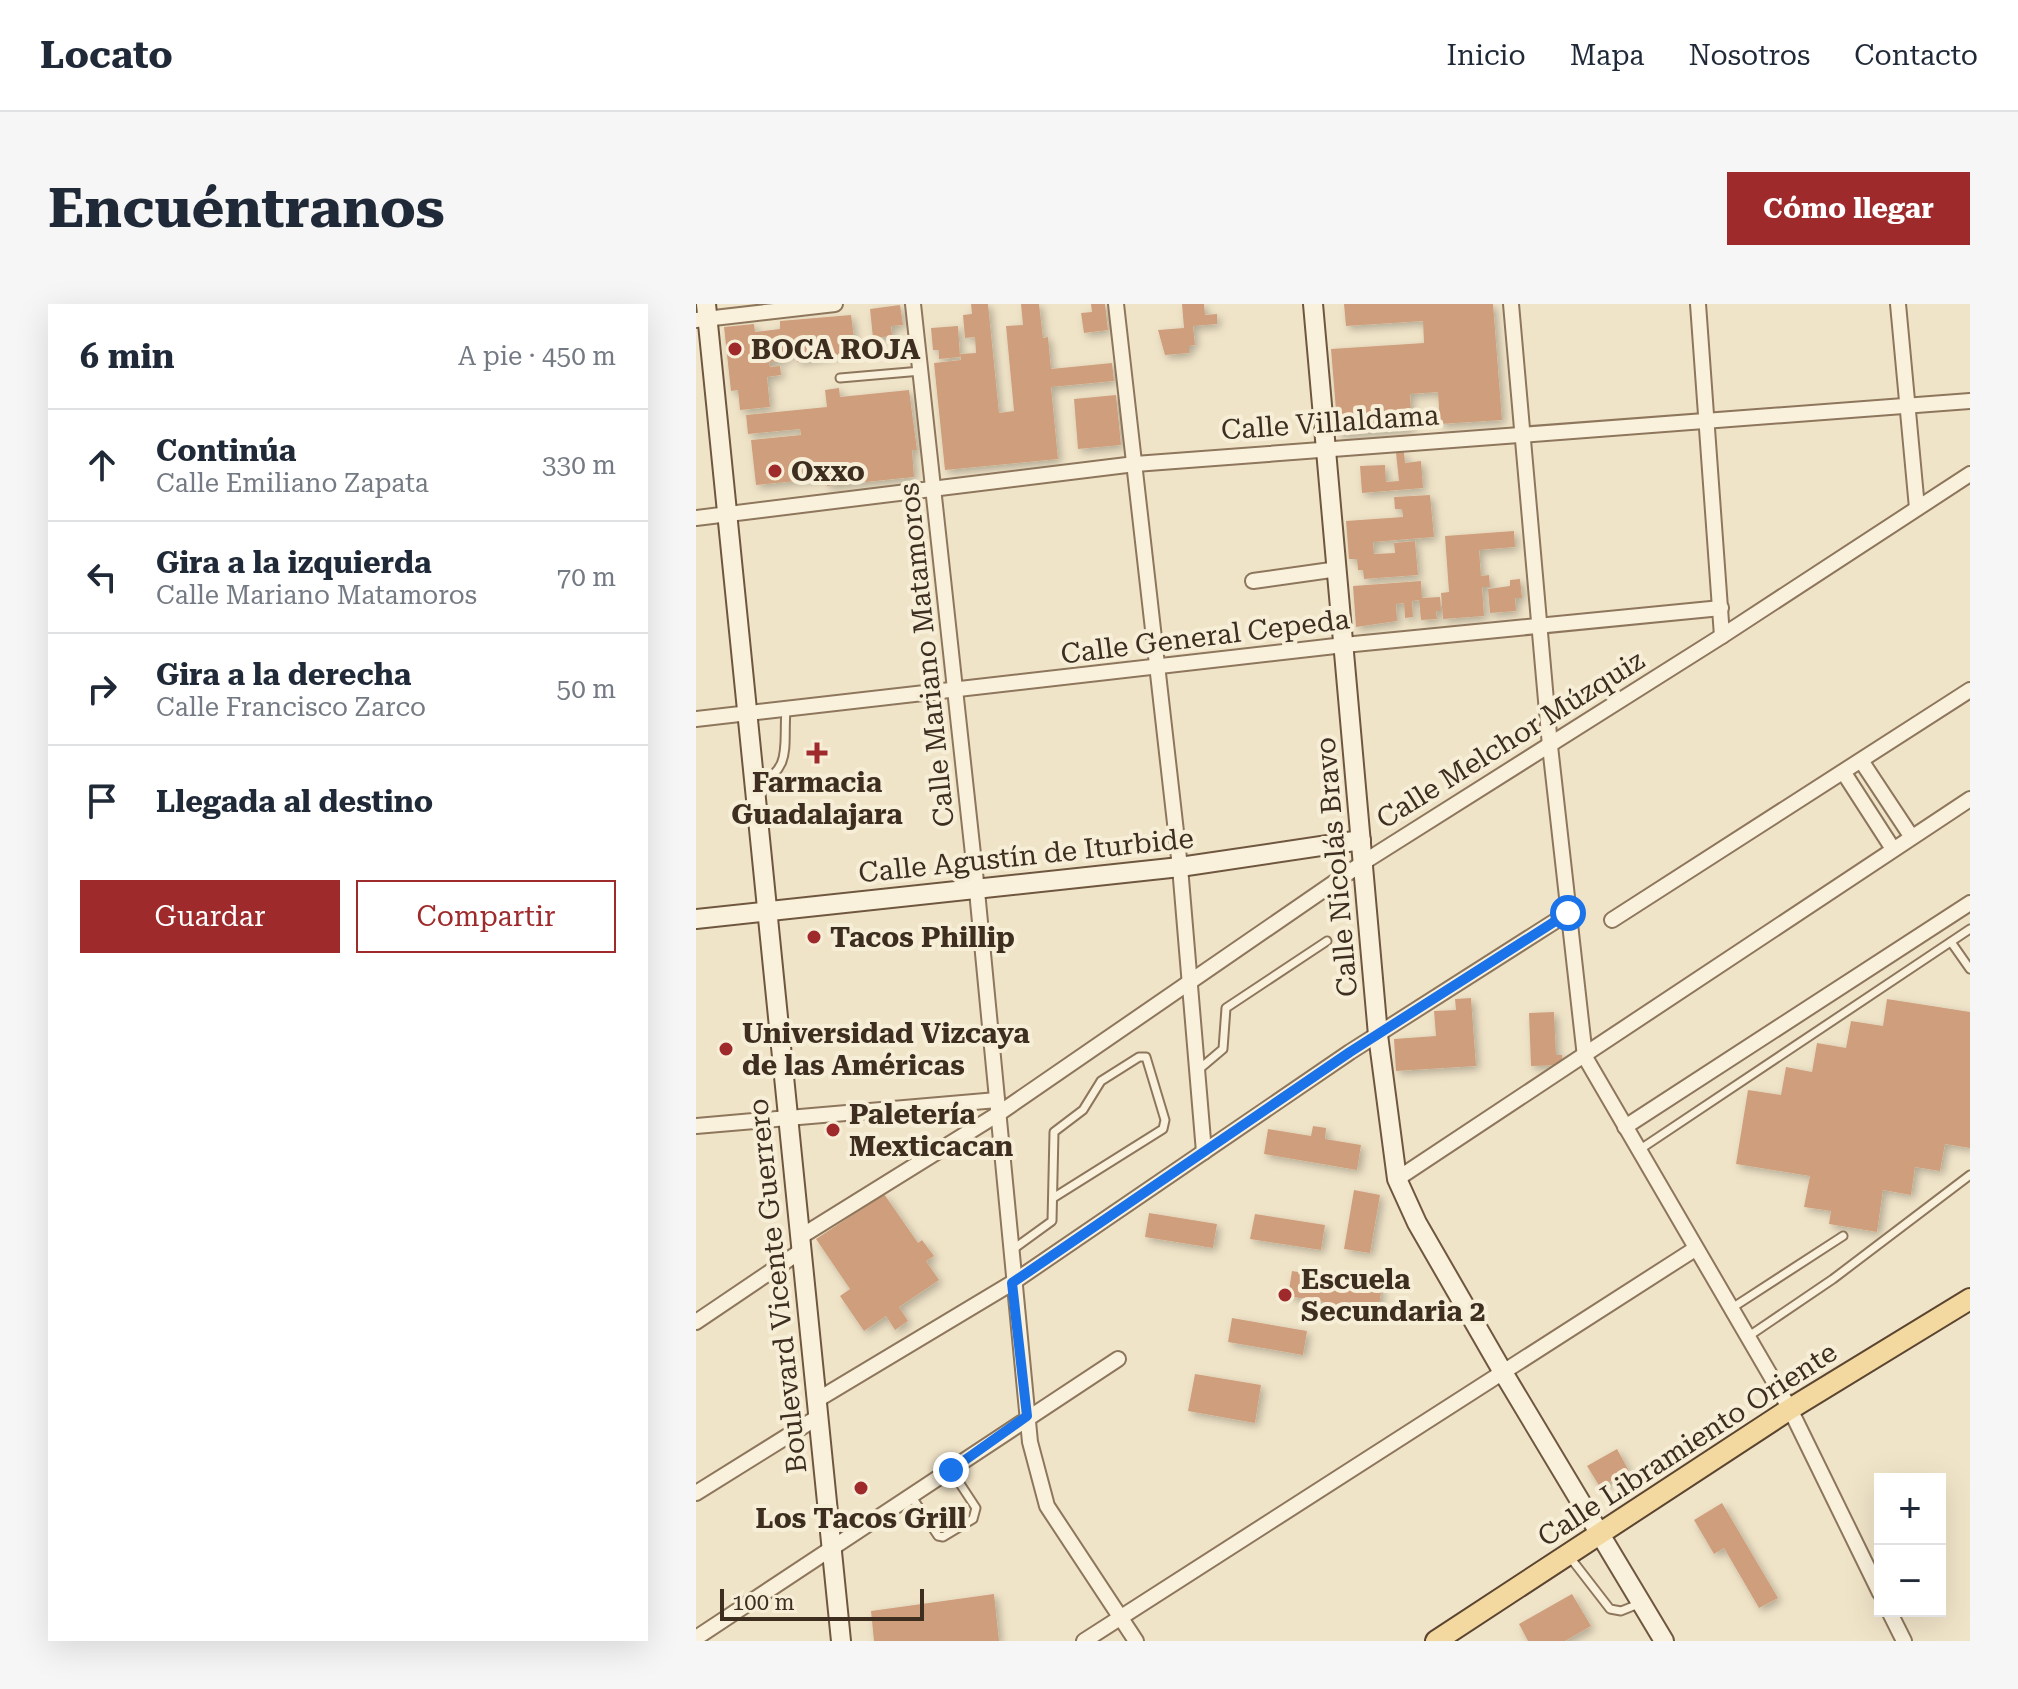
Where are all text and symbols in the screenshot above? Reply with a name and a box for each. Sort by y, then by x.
text: Locato [40,33,173,77]
text: Inicio [1446,39,1526,72]
text: Mapa [1570,39,1644,72]
text: Nosotros [1688,39,1810,72]
text: Contacto [1854,39,1978,72]
button: Cómo llegar [1727,172,1970,245]
text: Encuéntranos [48,175,445,241]
place label: BOCA ROJA [751,333,920,366]
text: 6 min [80,336,175,376]
marker: BOCA ROJA [726,340,744,358]
text: A pie · 450 m [458,341,616,371]
street label: Calle Villaldama [1220,398,1440,447]
text: Continúa [156,433,296,468]
icon: ahead [80,443,124,487]
text: 330 m [542,450,616,480]
place label: Oxxo [791,455,865,488]
marker: Oxxo [766,462,784,480]
text: Calle Emiliano Zapata [156,468,429,498]
street label: Calle Mariano Matamoros [892,481,961,829]
text: Gira a la izquierda [156,545,432,580]
icon: left [80,555,124,599]
text: 70 m [557,562,616,592]
text: Calle Mariano Matamoros [156,580,477,610]
street label: Calle General Cepeda [1059,602,1351,671]
street label: Calle Melchor Múzquiz [1370,643,1650,835]
text: Gira a la derecha [156,657,411,692]
icon: right [80,667,124,711]
text: 50 m [557,674,616,704]
text: Calle Francisco Zarco [156,692,426,722]
street label: Calle Nicolás Bravo [1309,736,1364,998]
marker: Farmacia Guadalajara [808,744,826,762]
place label: Farmacia Guadalajara [731,766,903,831]
icon: arrive [80,779,124,823]
text: Llegada al destino [156,784,433,819]
street label: Calle Agustín de Iturbide [857,821,1195,890]
button: Guardar [80,880,340,953]
button: Compartir [356,880,616,953]
route start [1550,895,1586,931]
place label: Tacos Phillip [830,921,1015,954]
marker: Tacos Phillip [805,928,823,946]
place label: Universidad Vizcaya de las Américas [742,1017,1030,1082]
marker: Universidad Vizcaya de las Américas [717,1040,735,1058]
street label: Boulevard Vicente Guerrero [741,1097,814,1475]
place label: Paletería Mexticacan [849,1098,1014,1163]
marker: Paletería Mexticacan [824,1121,842,1139]
place label: Escuela Secundaria 2 [1301,1263,1485,1328]
marker: Escuela Secundaria 2 [1276,1286,1294,1304]
street label: Calle Libramiento Oriente [1532,1335,1843,1553]
route end [933,1452,969,1488]
map controls [1874,1473,1946,1617]
button: + [1874,1473,1946,1545]
marker: Los Tacos Grill [852,1479,870,1497]
place label: Los Tacos Grill [756,1502,966,1535]
button: − [1874,1545,1946,1617]
scale bar [720,1585,924,1621]
text: 100 m [732,1590,795,1615]

